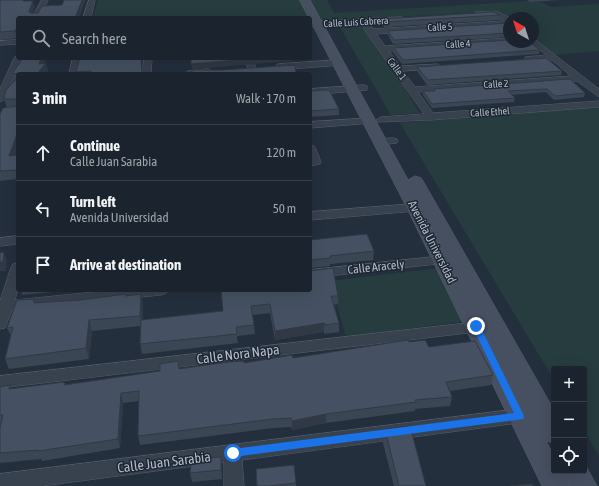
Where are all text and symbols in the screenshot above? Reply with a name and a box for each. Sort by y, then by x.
north arrow [503,12,539,48]
street label: Calle Luis Cabrera [323,15,389,29]
search box [16,16,312,60]
street label: Calle 5 [427,21,453,33]
icon: search [30,27,52,49]
text: Search here [62,30,127,47]
street label: Calle 4 [445,38,471,50]
street label: Calle 1 [385,56,409,83]
street label: Calle 2 [483,78,509,90]
text: 3 min [32,88,67,108]
text: Walk · 170 m [236,91,296,106]
street label: Calle Ethel [470,105,510,119]
text: Continue [70,137,120,154]
icon: ahead [32,142,54,164]
text: 120 m [267,145,296,160]
text: Calle Juan Sarabia [70,154,157,169]
text: Turn left [70,193,116,210]
icon: left [32,198,54,220]
street label: Avenida Universidad [405,198,459,286]
text: 50 m [273,201,296,216]
text: Avenida Universidad [70,210,169,225]
icon: arrive [32,254,54,276]
text: Arrive at destination [70,256,181,273]
street label: Calle Aracely [347,257,405,277]
route end [467,317,485,335]
street label: Calle Nora Napa [196,341,280,367]
map controls [551,366,587,474]
button: + [551,366,587,402]
button: − [551,402,587,438]
button: locate [551,438,587,474]
route start [224,444,242,462]
street label: Calle Juan Sarabia [116,448,212,476]

